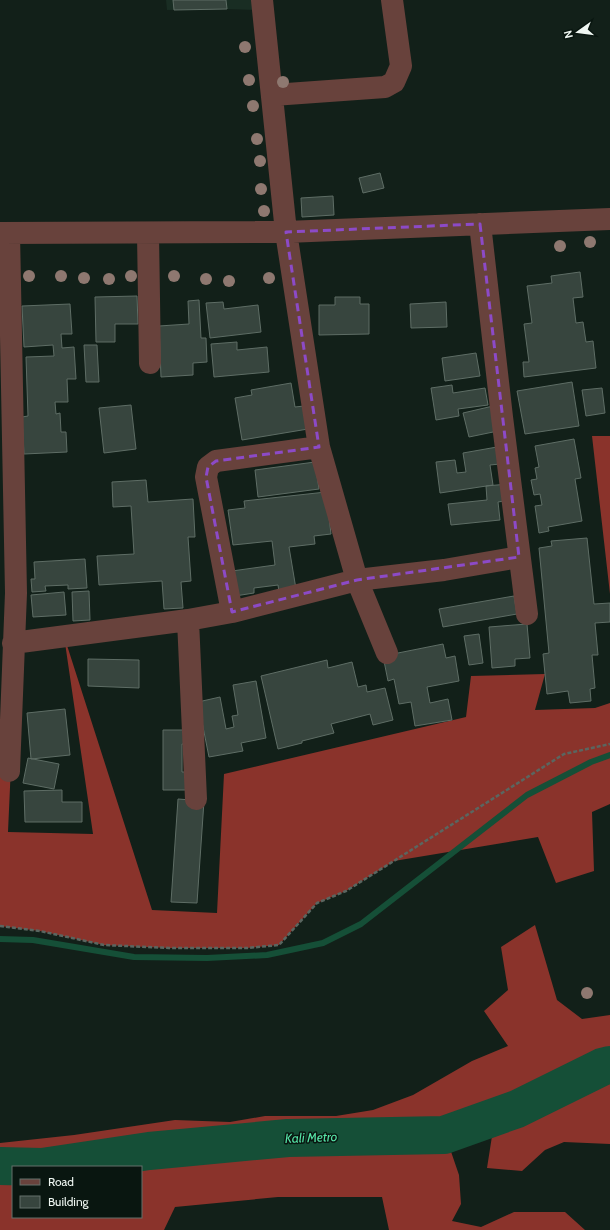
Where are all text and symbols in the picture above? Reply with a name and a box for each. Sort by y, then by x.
north arrow [558,12,598,52]
text: N [561,29,576,40]
water label: Kali Metro [284,1128,338,1146]
legend [12,1166,142,1218]
text: Road [48,1174,74,1189]
text: Building [48,1194,90,1209]

